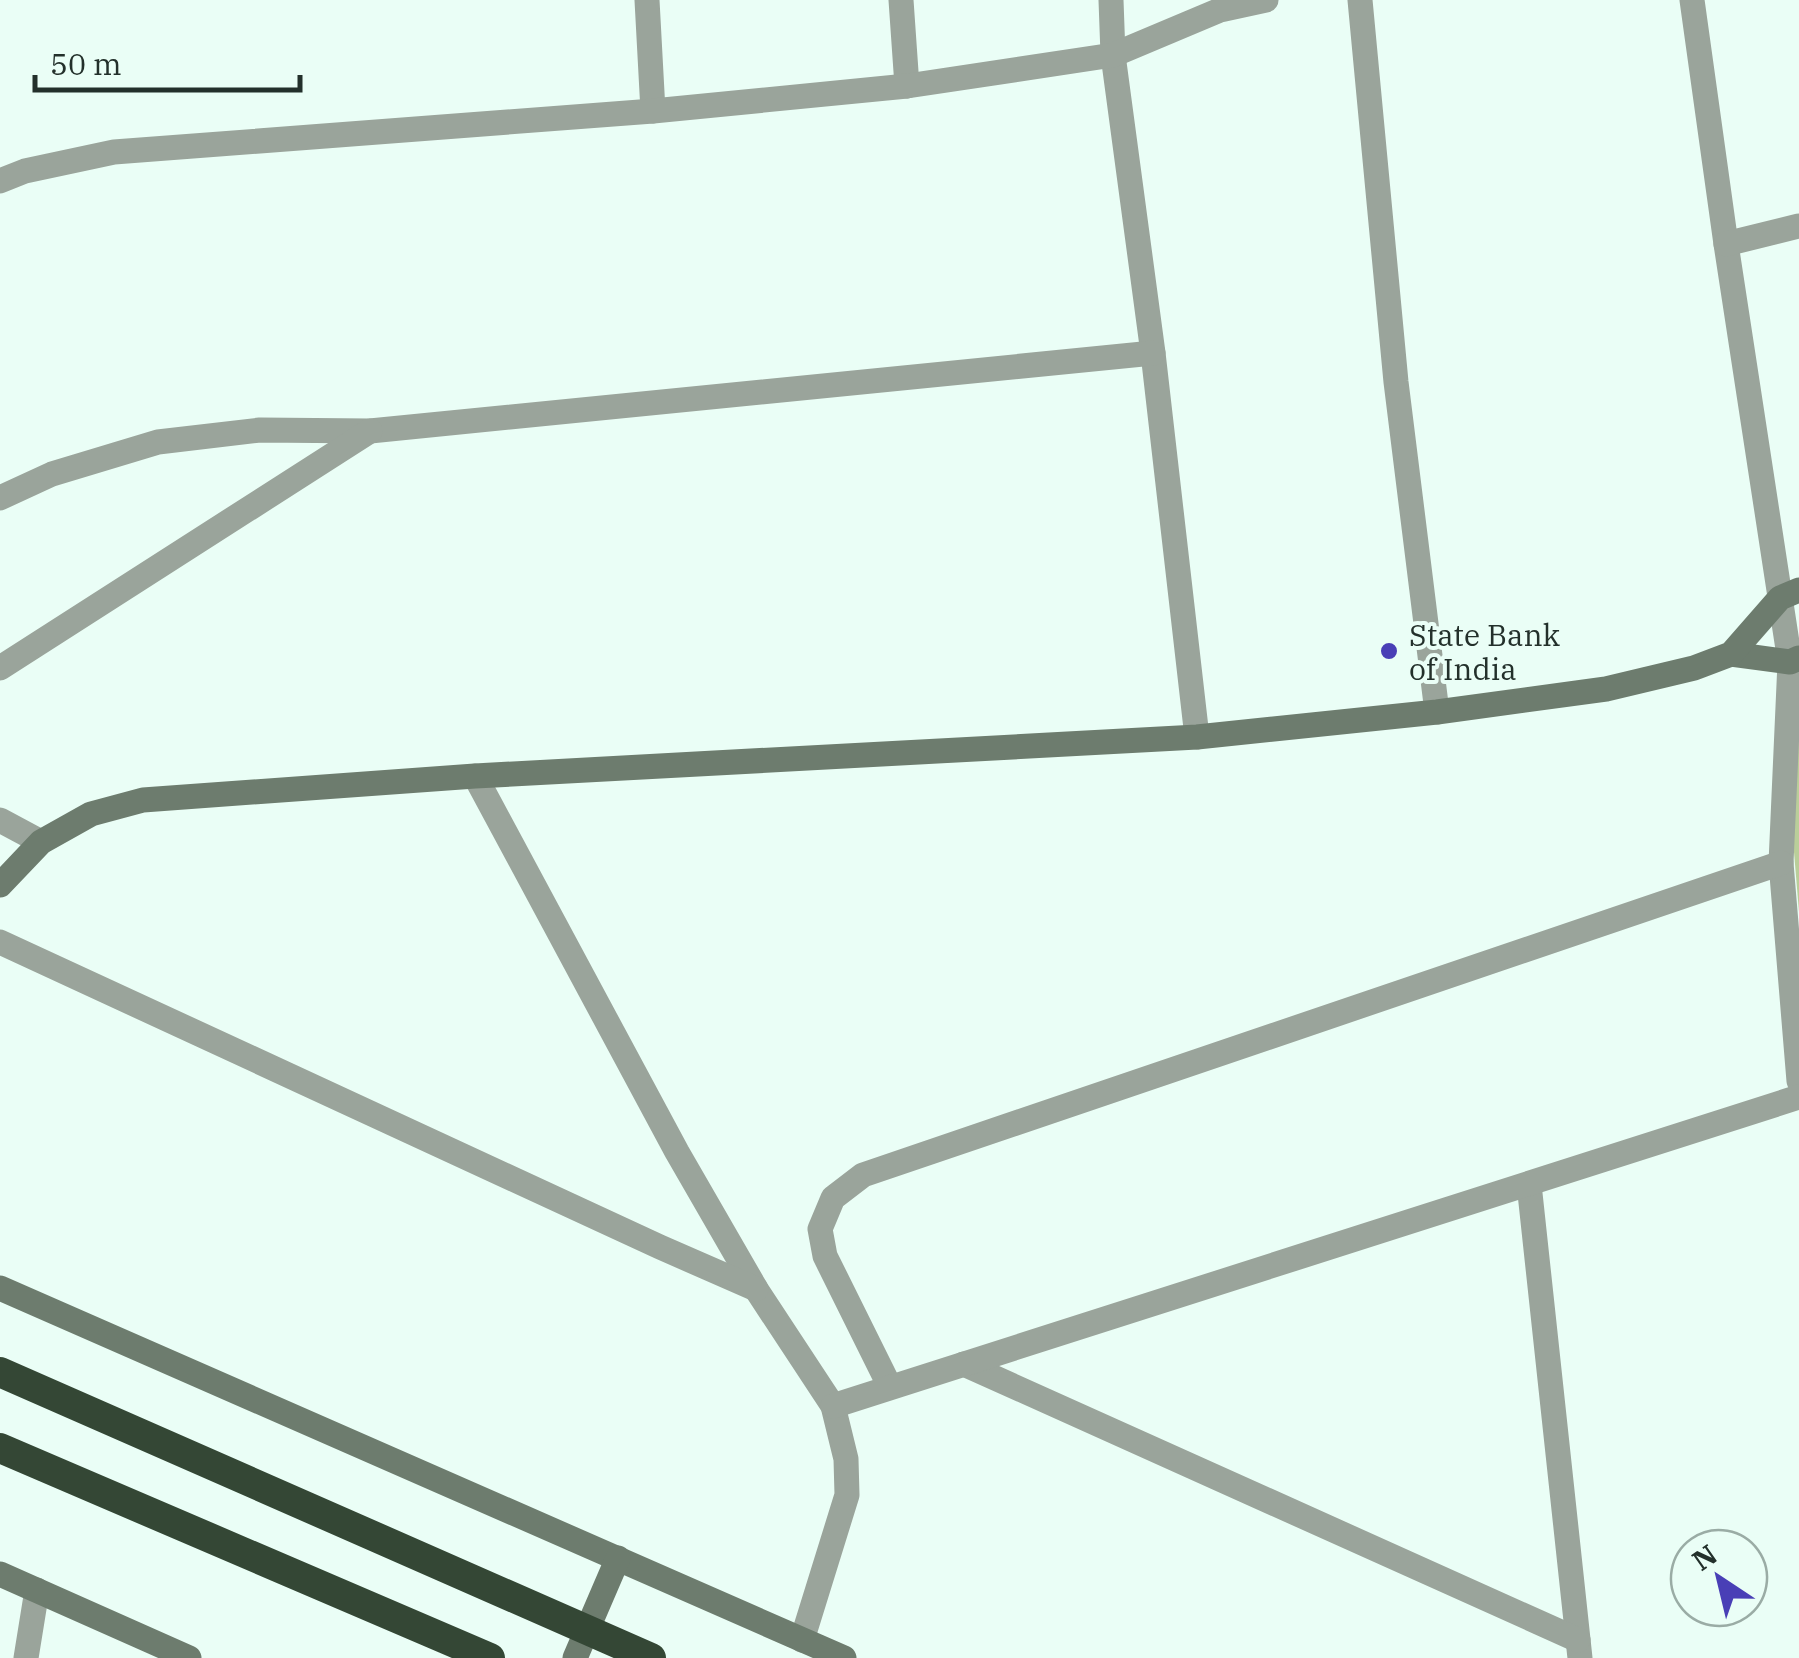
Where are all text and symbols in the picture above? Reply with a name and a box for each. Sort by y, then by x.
scale bar [35,30,300,92]
text: 50 m [50,44,122,83]
place label: State Bank of India [1409,615,1561,688]
marker: State Bank of India [1378,640,1400,662]
north arrow [1669,1528,1769,1628]
text: N [1685,1536,1724,1579]

